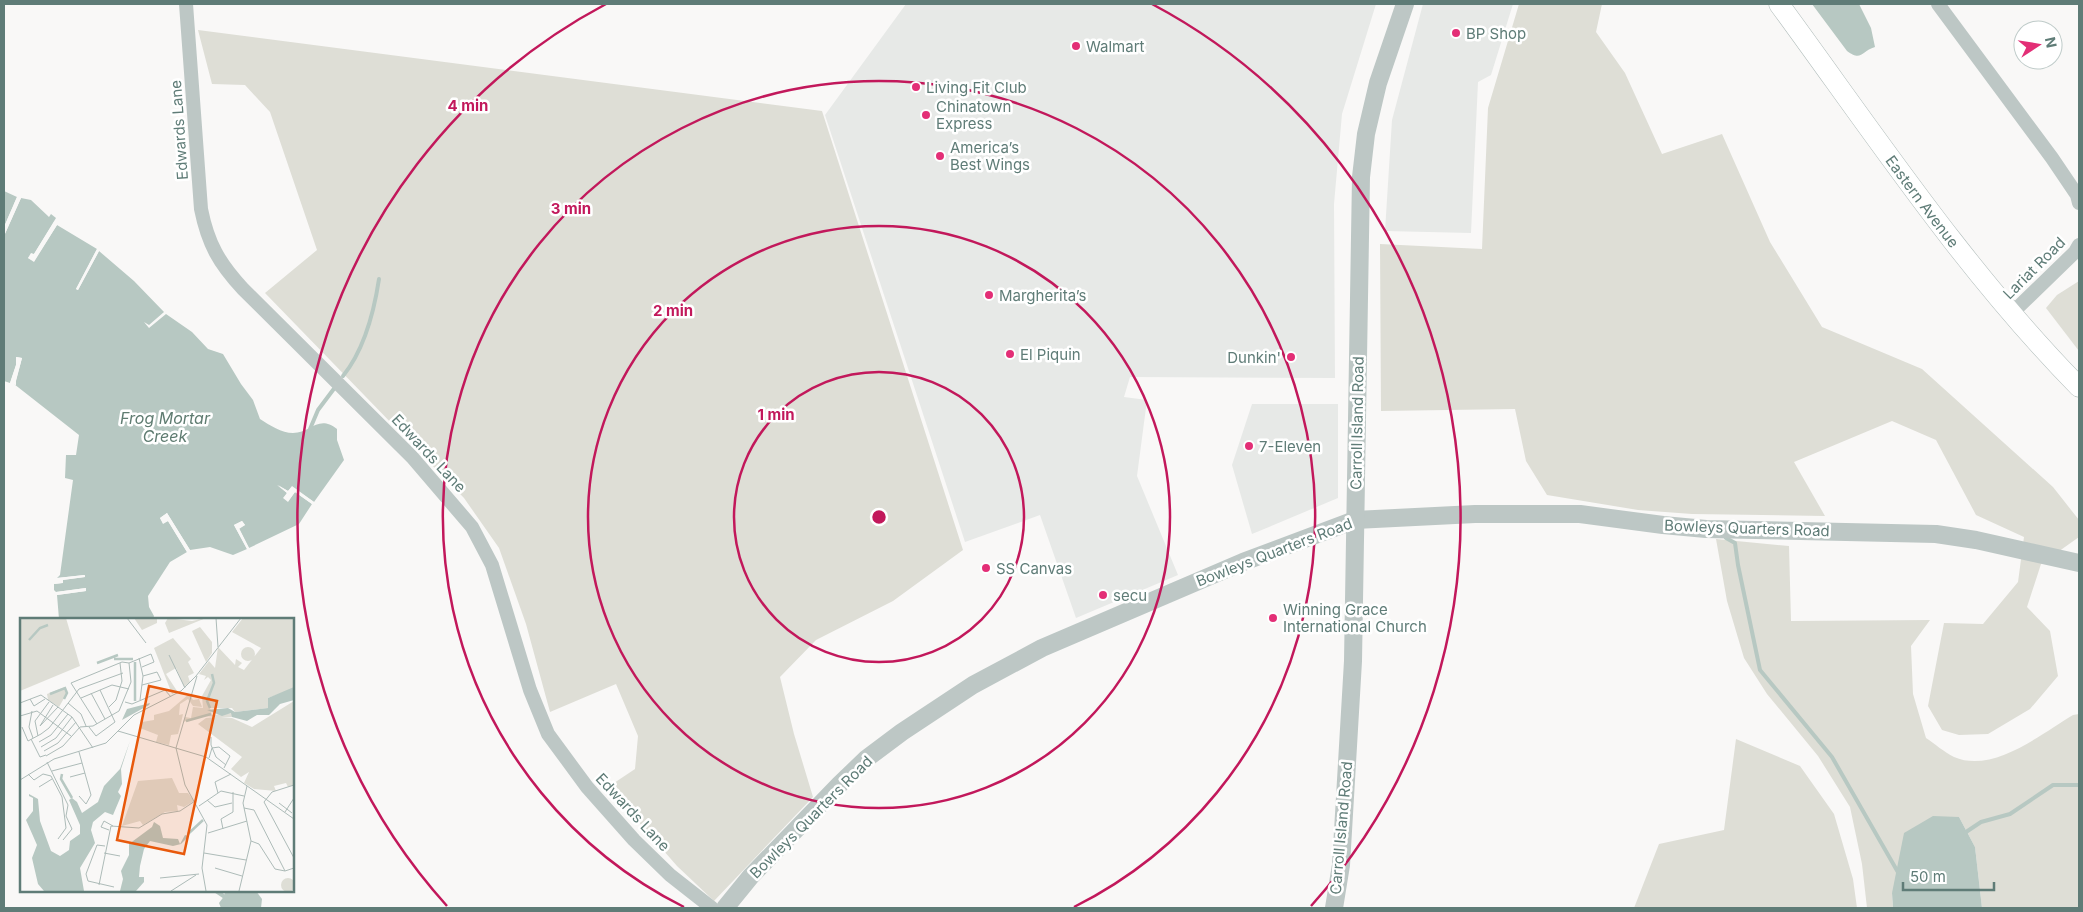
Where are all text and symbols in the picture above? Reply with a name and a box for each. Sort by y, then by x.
north arrow [2013,20,2063,70]
place label: BP Shop [1466,24,1526,43]
marker: BP Shop [1450,27,1462,39]
text: N [2042,35,2061,49]
place label: Walmart [1086,37,1145,56]
marker: Walmart [1070,40,1082,52]
place label: Living Fit Club [926,78,1027,97]
street label: Edwards Lane [166,79,192,181]
marker: Living Fit Club [910,81,922,93]
text: 4 min [448,96,488,115]
place label: Chinatown Express [936,97,1011,133]
marker: Chinatown Express [920,109,932,121]
place label: America’s Best Wings [950,138,1030,174]
marker: America’s Best Wings [934,150,946,162]
street label: Eastern Avenue [1882,151,1964,251]
text: 3 min [551,199,591,218]
street label: Lariat Road [1999,233,2069,303]
place label: Margherita’s [999,286,1087,305]
marker: Margherita’s [983,289,995,301]
text: 2 min [653,301,693,320]
place label: El Piquin [1020,345,1081,364]
marker: El Piquin [1004,348,1016,360]
place label: Dunkin' [1227,348,1281,367]
marker: Dunkin' [1285,351,1297,363]
street label: Carroll Island Road [1346,356,1368,490]
text: 1 min [757,405,795,424]
water label: Frog Mortar Creek [120,408,211,446]
street label: Edwards Lane [388,410,470,496]
place label: 7-Eleven [1259,437,1321,456]
marker: 7-Eleven [1243,440,1255,452]
centre of rings [870,508,888,526]
street label: Bowleys Quarters Road [1193,513,1355,591]
street label: Bowleys Quarters Road [1664,516,1830,540]
place label: SS Canvas [996,559,1072,578]
marker: SS Canvas [980,562,992,574]
place label: secu [1113,586,1147,605]
marker: secu [1097,589,1109,601]
place label: Winning Grace International Church [1283,600,1427,636]
marker: Winning Grace International Church [1267,612,1279,624]
inset map [20,618,294,892]
street label: Bowleys Quarters Road [746,752,876,882]
street label: Carroll Island Road [1326,761,1356,895]
street label: Edwards Lane [592,769,674,855]
scale bar [1903,860,1994,892]
text: 50 m [1910,867,1946,886]

